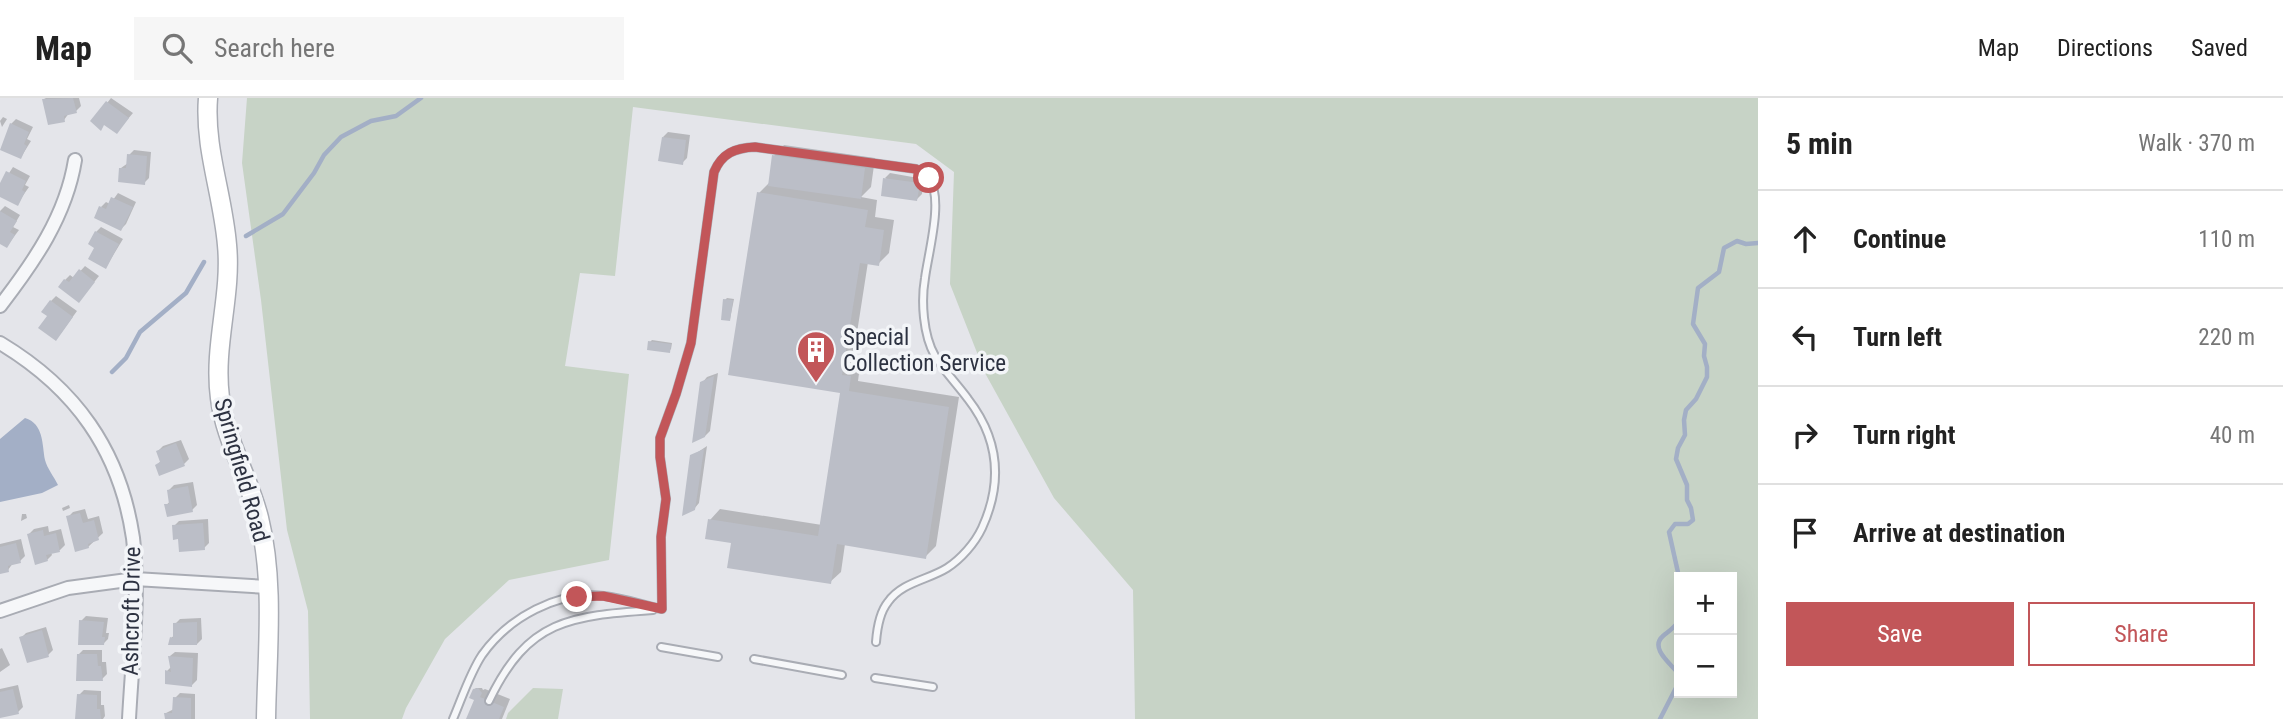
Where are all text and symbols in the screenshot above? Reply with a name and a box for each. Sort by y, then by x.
search box [134,17,624,80]
text: Map [35,29,92,68]
icon: search [158,29,196,67]
text: Search here [214,33,335,63]
text: Map [1978,34,2019,62]
text: Directions [2057,34,2153,62]
text: Saved [2191,34,2248,62]
text: 5 min [1786,126,1853,161]
text: Walk · 370 m [2138,130,2255,157]
route start [913,162,944,193]
icon: ahead [1786,220,1824,258]
text: Continue [1853,224,1946,254]
text: 110 m [2198,226,2255,253]
icon: left [1786,318,1824,356]
text: Turn left [1853,322,1942,352]
place label: Special Collection Service [843,324,1006,377]
text: 220 m [2198,324,2255,351]
building icon: Special Collection Service [795,329,837,384]
street label: Springfield Road [208,395,275,545]
icon: right [1786,416,1824,454]
text: Turn right [1853,420,1955,450]
text: 40 m [2210,422,2255,449]
icon: arrive [1786,514,1824,552]
text: Arrive at destination [1853,518,2065,548]
street label: Ashcroft Drive [117,546,146,676]
map controls [1674,572,1737,698]
button: + [1674,572,1737,635]
route end [561,581,592,612]
button: Save [1786,602,2014,666]
button: Share [2028,602,2255,666]
button: − [1674,635,1737,698]

